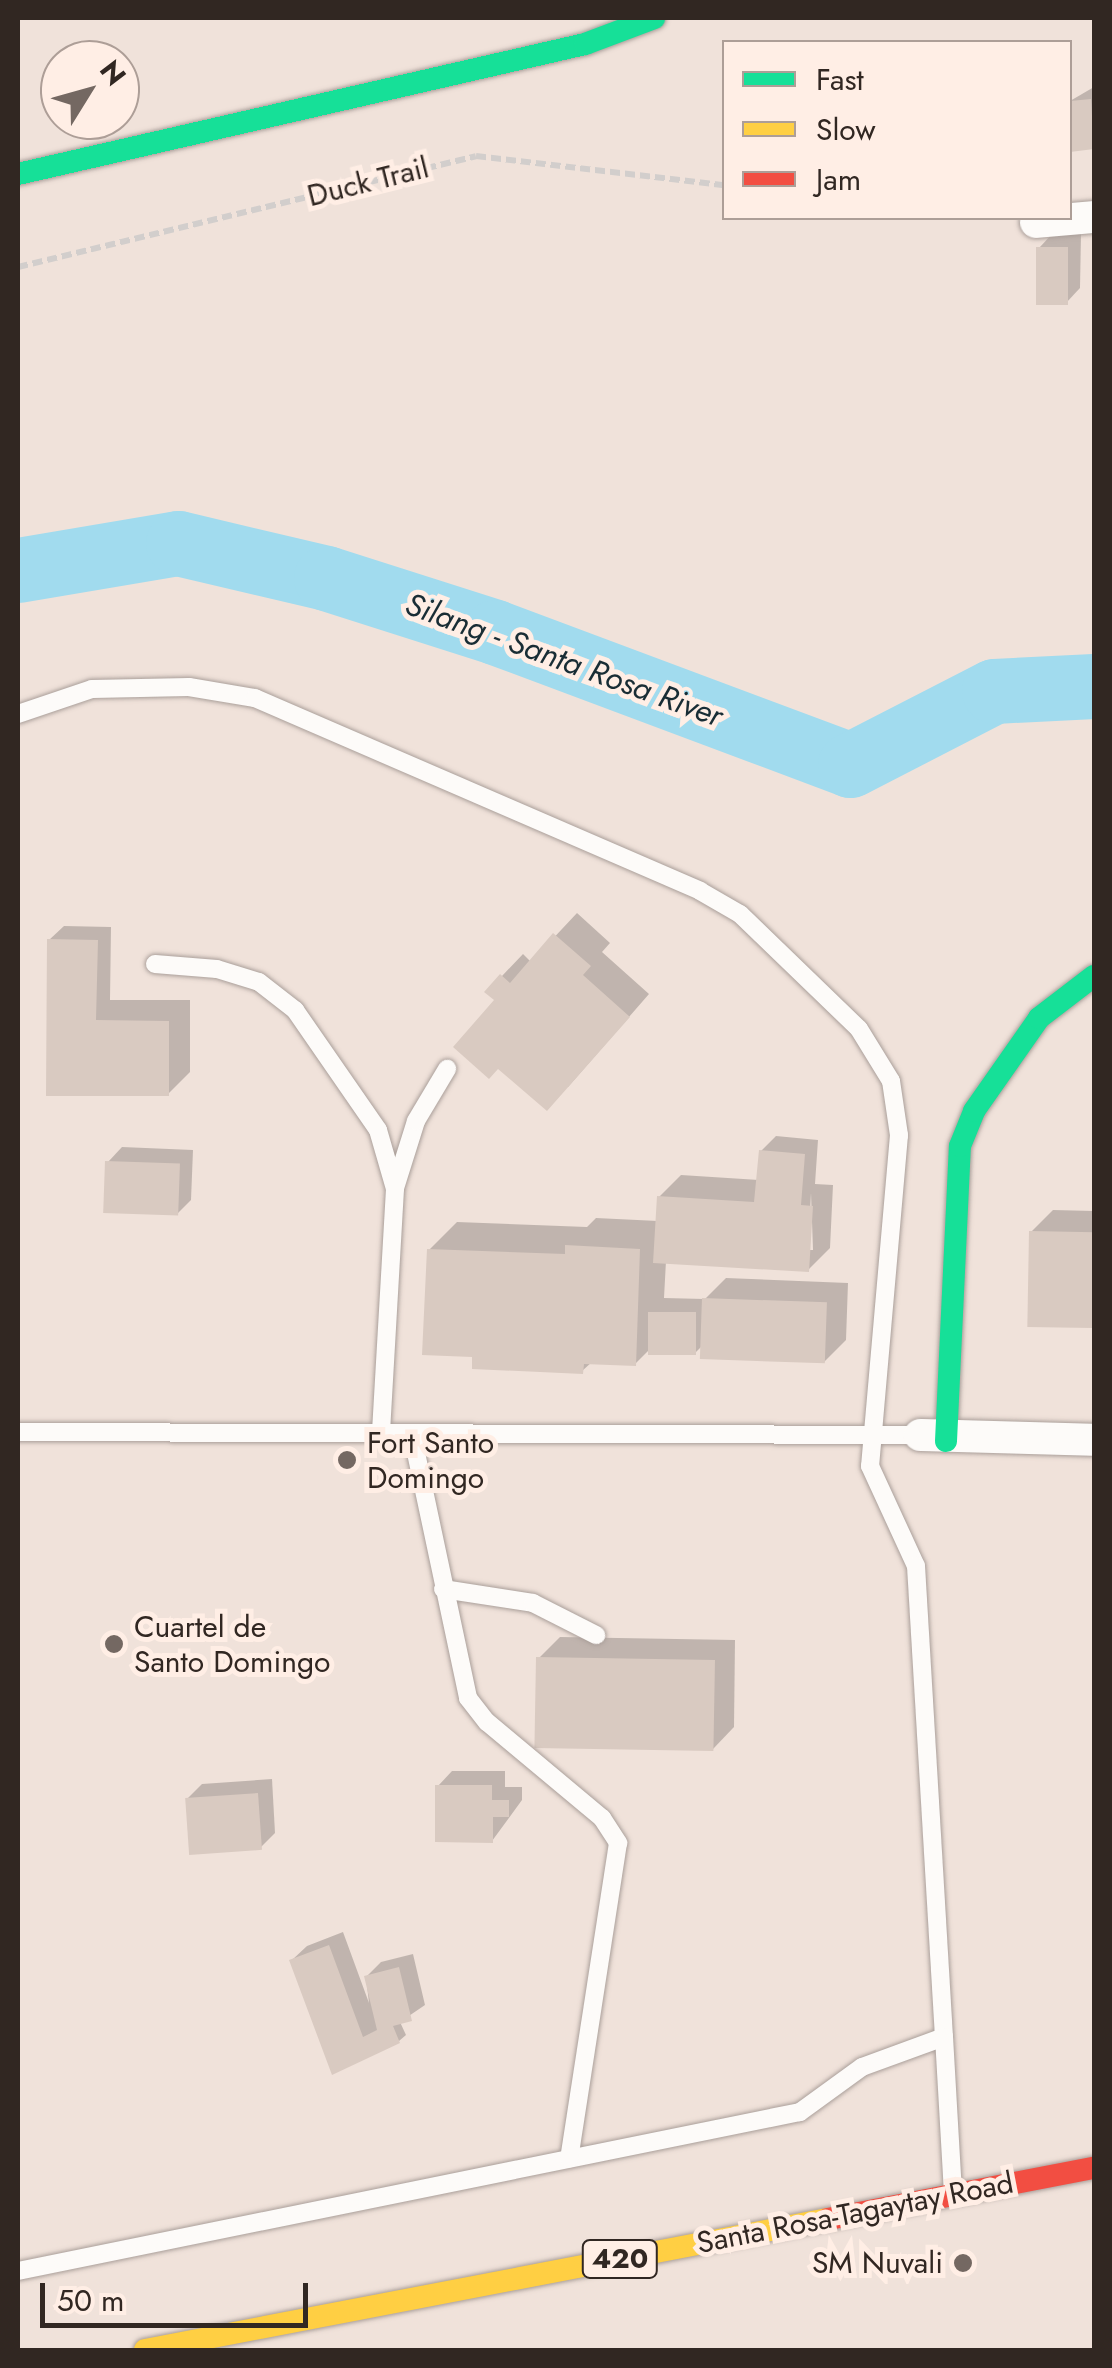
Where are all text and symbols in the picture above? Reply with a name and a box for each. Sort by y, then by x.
north arrow [40,40,140,140]
legend [722,40,1072,220]
text: N [90,52,136,94]
text: Fast [816,58,864,101]
text: Slow [816,108,876,151]
street label: Duck Trail [304,150,432,214]
text: Jam [816,158,861,201]
water label: Silang - Santa Rosa River [400,585,728,735]
place label: Fort Santo Domingo [367,1425,494,1496]
marker: Fort Santo Domingo [336,1449,358,1471]
place label: Cuartel de Santo Domingo [134,1609,330,1680]
marker: Cuartel de Santo Domingo [103,1633,125,1655]
street label: Santa Rosa-Tagaytay Road [694,2165,1016,2261]
road number: 420 [580,2236,660,2282]
place label: SM Nuvali [812,2245,943,2281]
marker: SM Nuvali [952,2252,974,2274]
scale bar [45,2263,312,2325]
text: 50 m [57,2279,124,2322]

